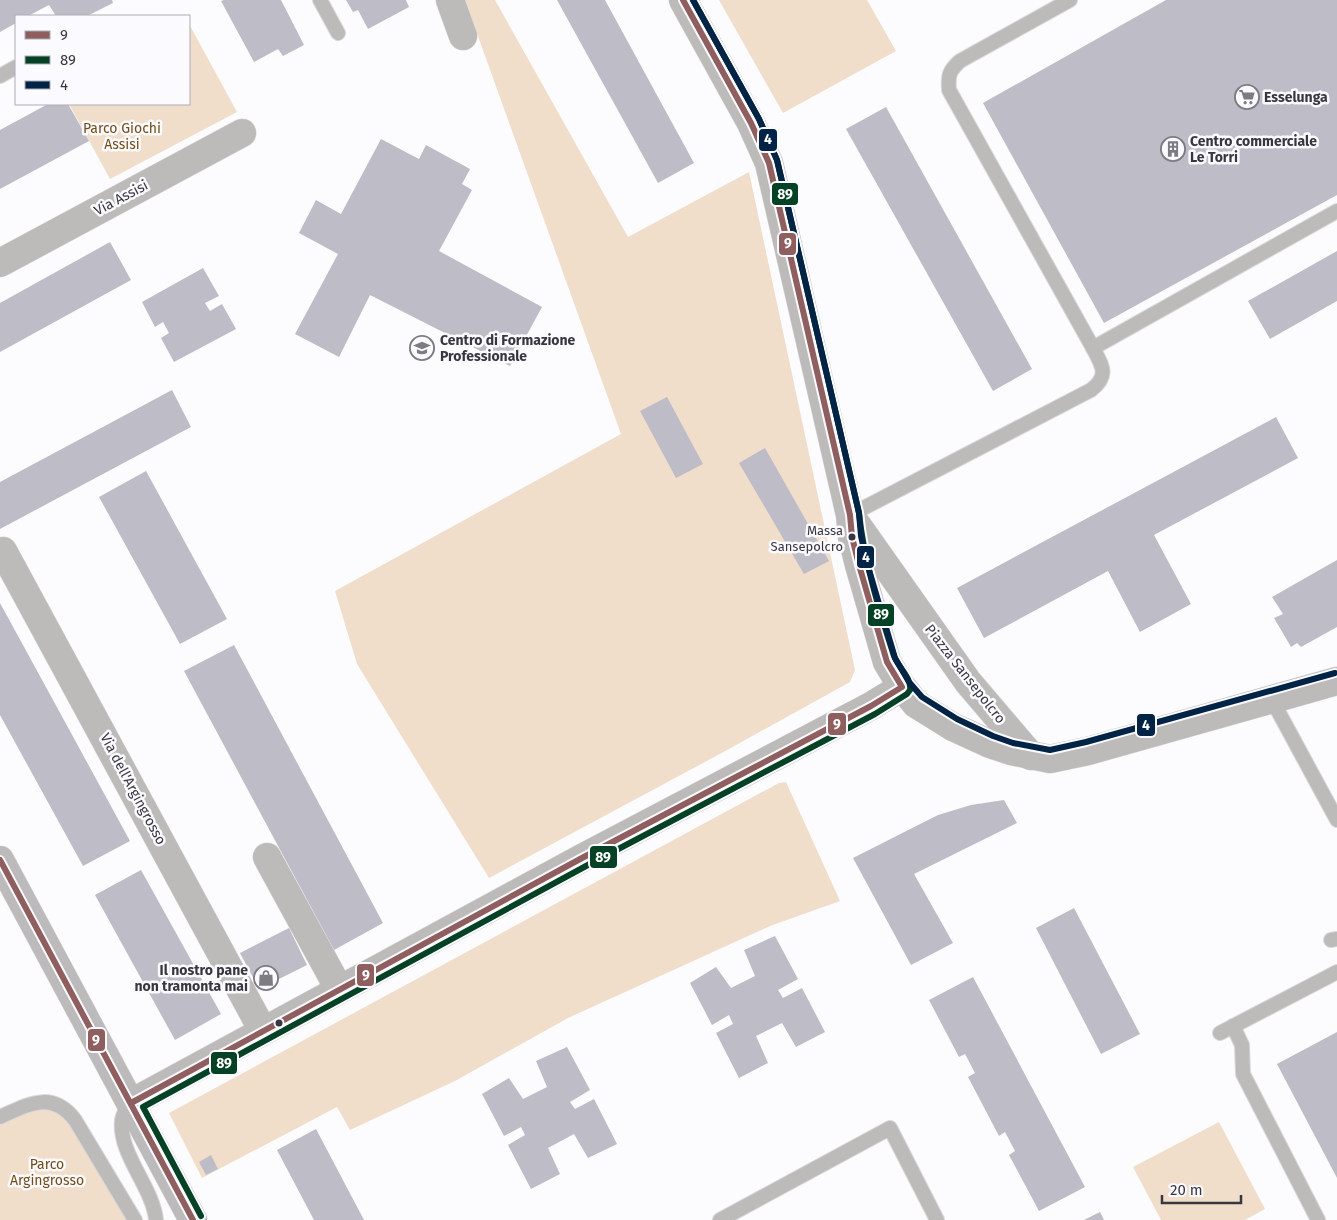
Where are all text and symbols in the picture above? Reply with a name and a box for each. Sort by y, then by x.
legend [15,15,190,105]
text: 9 [60,26,68,44]
text: 89 [60,51,76,69]
text: 4 [60,76,68,94]
supermarket icon: Esselunga [1234,84,1260,110]
place label: Esselunga [1264,89,1328,106]
park label: Parco Giochi Assisi [83,120,161,153]
line badge: 4 [758,128,778,152]
text: 4 [764,131,772,148]
place label: Centro commerciale Le Torri [1190,133,1317,166]
building icon: Centro commerciale Le Torri [1160,136,1186,162]
street label: Via Assisi [91,177,151,219]
line badge: 89 [771,182,799,206]
text: 89 [777,186,793,203]
line badge: 9 [778,232,797,256]
text: 9 [784,235,792,252]
place label: Centro di Formazione Professionale [440,332,576,365]
school or university icon: Centro di Formazione Professionale [409,335,435,361]
place label: Massa Sansepolcro [771,523,843,554]
marker: Massa Sansepolcro [847,532,857,542]
line badge: 4 [856,545,875,569]
text: 4 [862,549,870,566]
line badge: 89 [867,603,895,627]
text: 89 [873,606,889,623]
street label: Piazza Sansepolcro [921,621,1009,727]
line badge: 9 [827,712,847,736]
line badge: 4 [1136,713,1156,737]
text: 9 [833,716,841,733]
text: 4 [1142,717,1150,734]
street label: Via dell'Argingrosso [96,730,170,848]
line badge: 89 [589,845,618,869]
text: 89 [595,849,611,866]
place label: Il nostro pane non tramonta mai [134,962,248,995]
line badge: 9 [356,963,375,987]
shop icon: Il nostro pane non tramonta mai [253,965,279,991]
text: 9 [362,967,370,984]
unlabelled marker [274,1018,284,1028]
line badge: 9 [87,1028,106,1052]
text: 9 [92,1032,100,1049]
line badge: 89 [210,1051,238,1075]
text: 89 [216,1055,232,1072]
park label: Parco Argingrosso [10,1156,84,1189]
scale bar [1162,1172,1241,1204]
text: 20 m [1170,1181,1203,1199]

